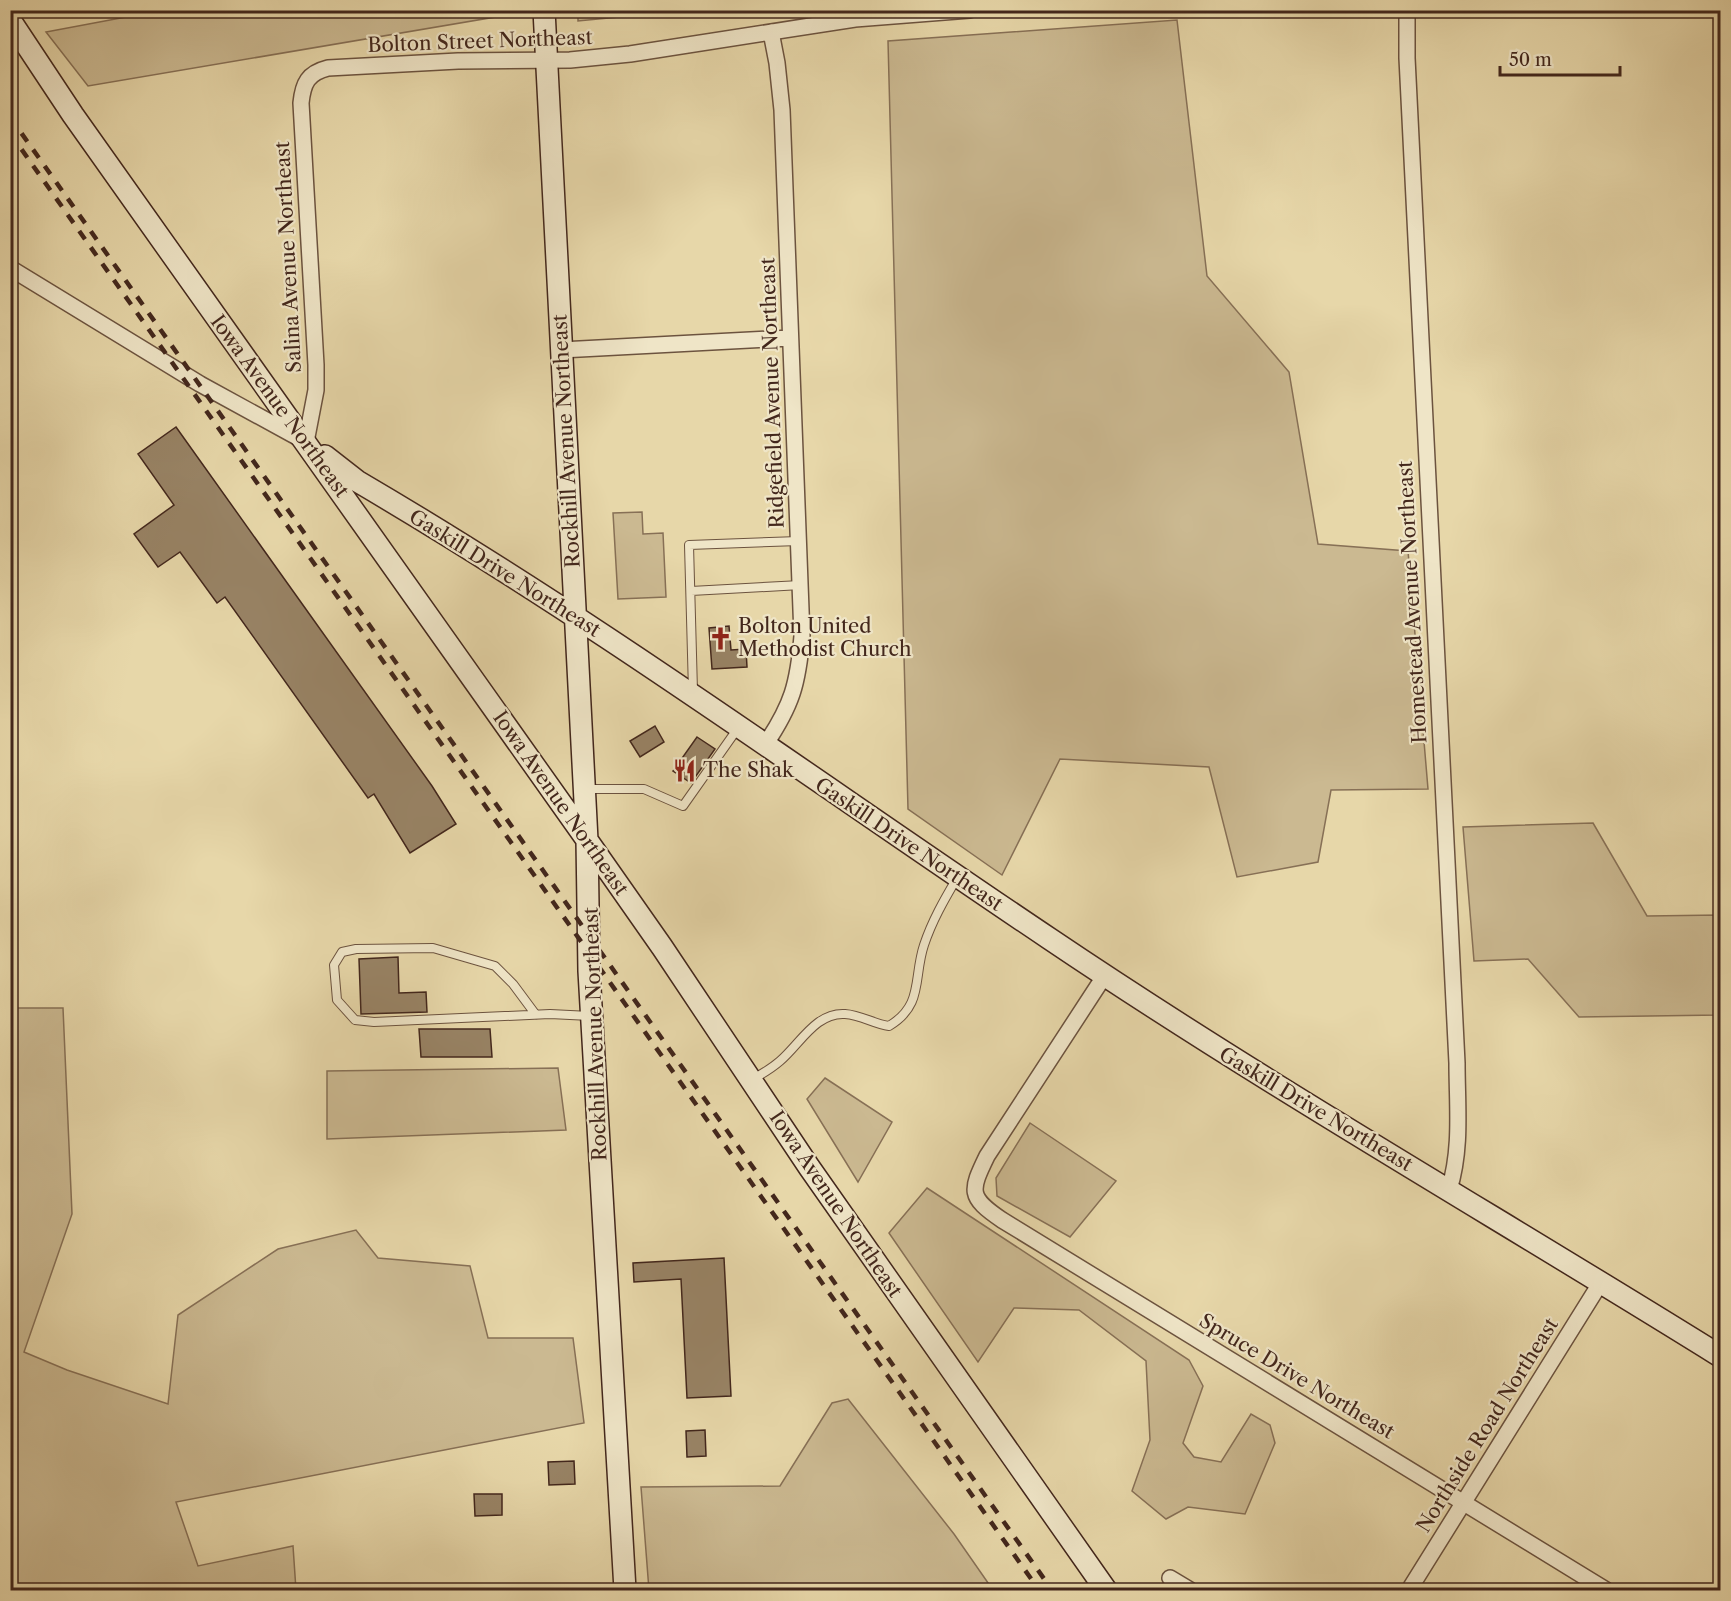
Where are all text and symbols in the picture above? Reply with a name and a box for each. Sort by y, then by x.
street label: Bolton Street Northeast [367,25,593,57]
scale bar [1500,39,1620,77]
text: 50 m [1509,49,1552,71]
street label: Salina Avenue Northeast [270,141,306,373]
street label: Ridgefield Avenue Northeast [755,257,789,529]
street label: Iowa Avenue Northeast [206,310,354,502]
street label: Rockhill Avenue Northeast [547,314,585,568]
street label: Homestead Avenue Northeast [1393,460,1431,744]
street label: Gaskill Drive Northeast [405,504,605,642]
place label: Bolton United Methodist Church [738,614,912,661]
church icon: Bolton United Methodist Church [707,625,733,651]
street label: Iowa Avenue Northeast [488,706,634,900]
restaurant icon: The Shak [672,757,698,783]
place label: The Shak [703,758,795,782]
street label: Gaskill Drive Northeast [811,772,1007,916]
street label: Rockhill Avenue Northeast [579,907,611,1161]
street label: Gaskill Drive Northeast [1215,1042,1417,1176]
street label: Iowa Avenue Northeast [765,1106,907,1302]
street label: Spruce Drive Northeast [1195,1308,1399,1444]
street label: Northside Road Northeast [1411,1313,1563,1537]

